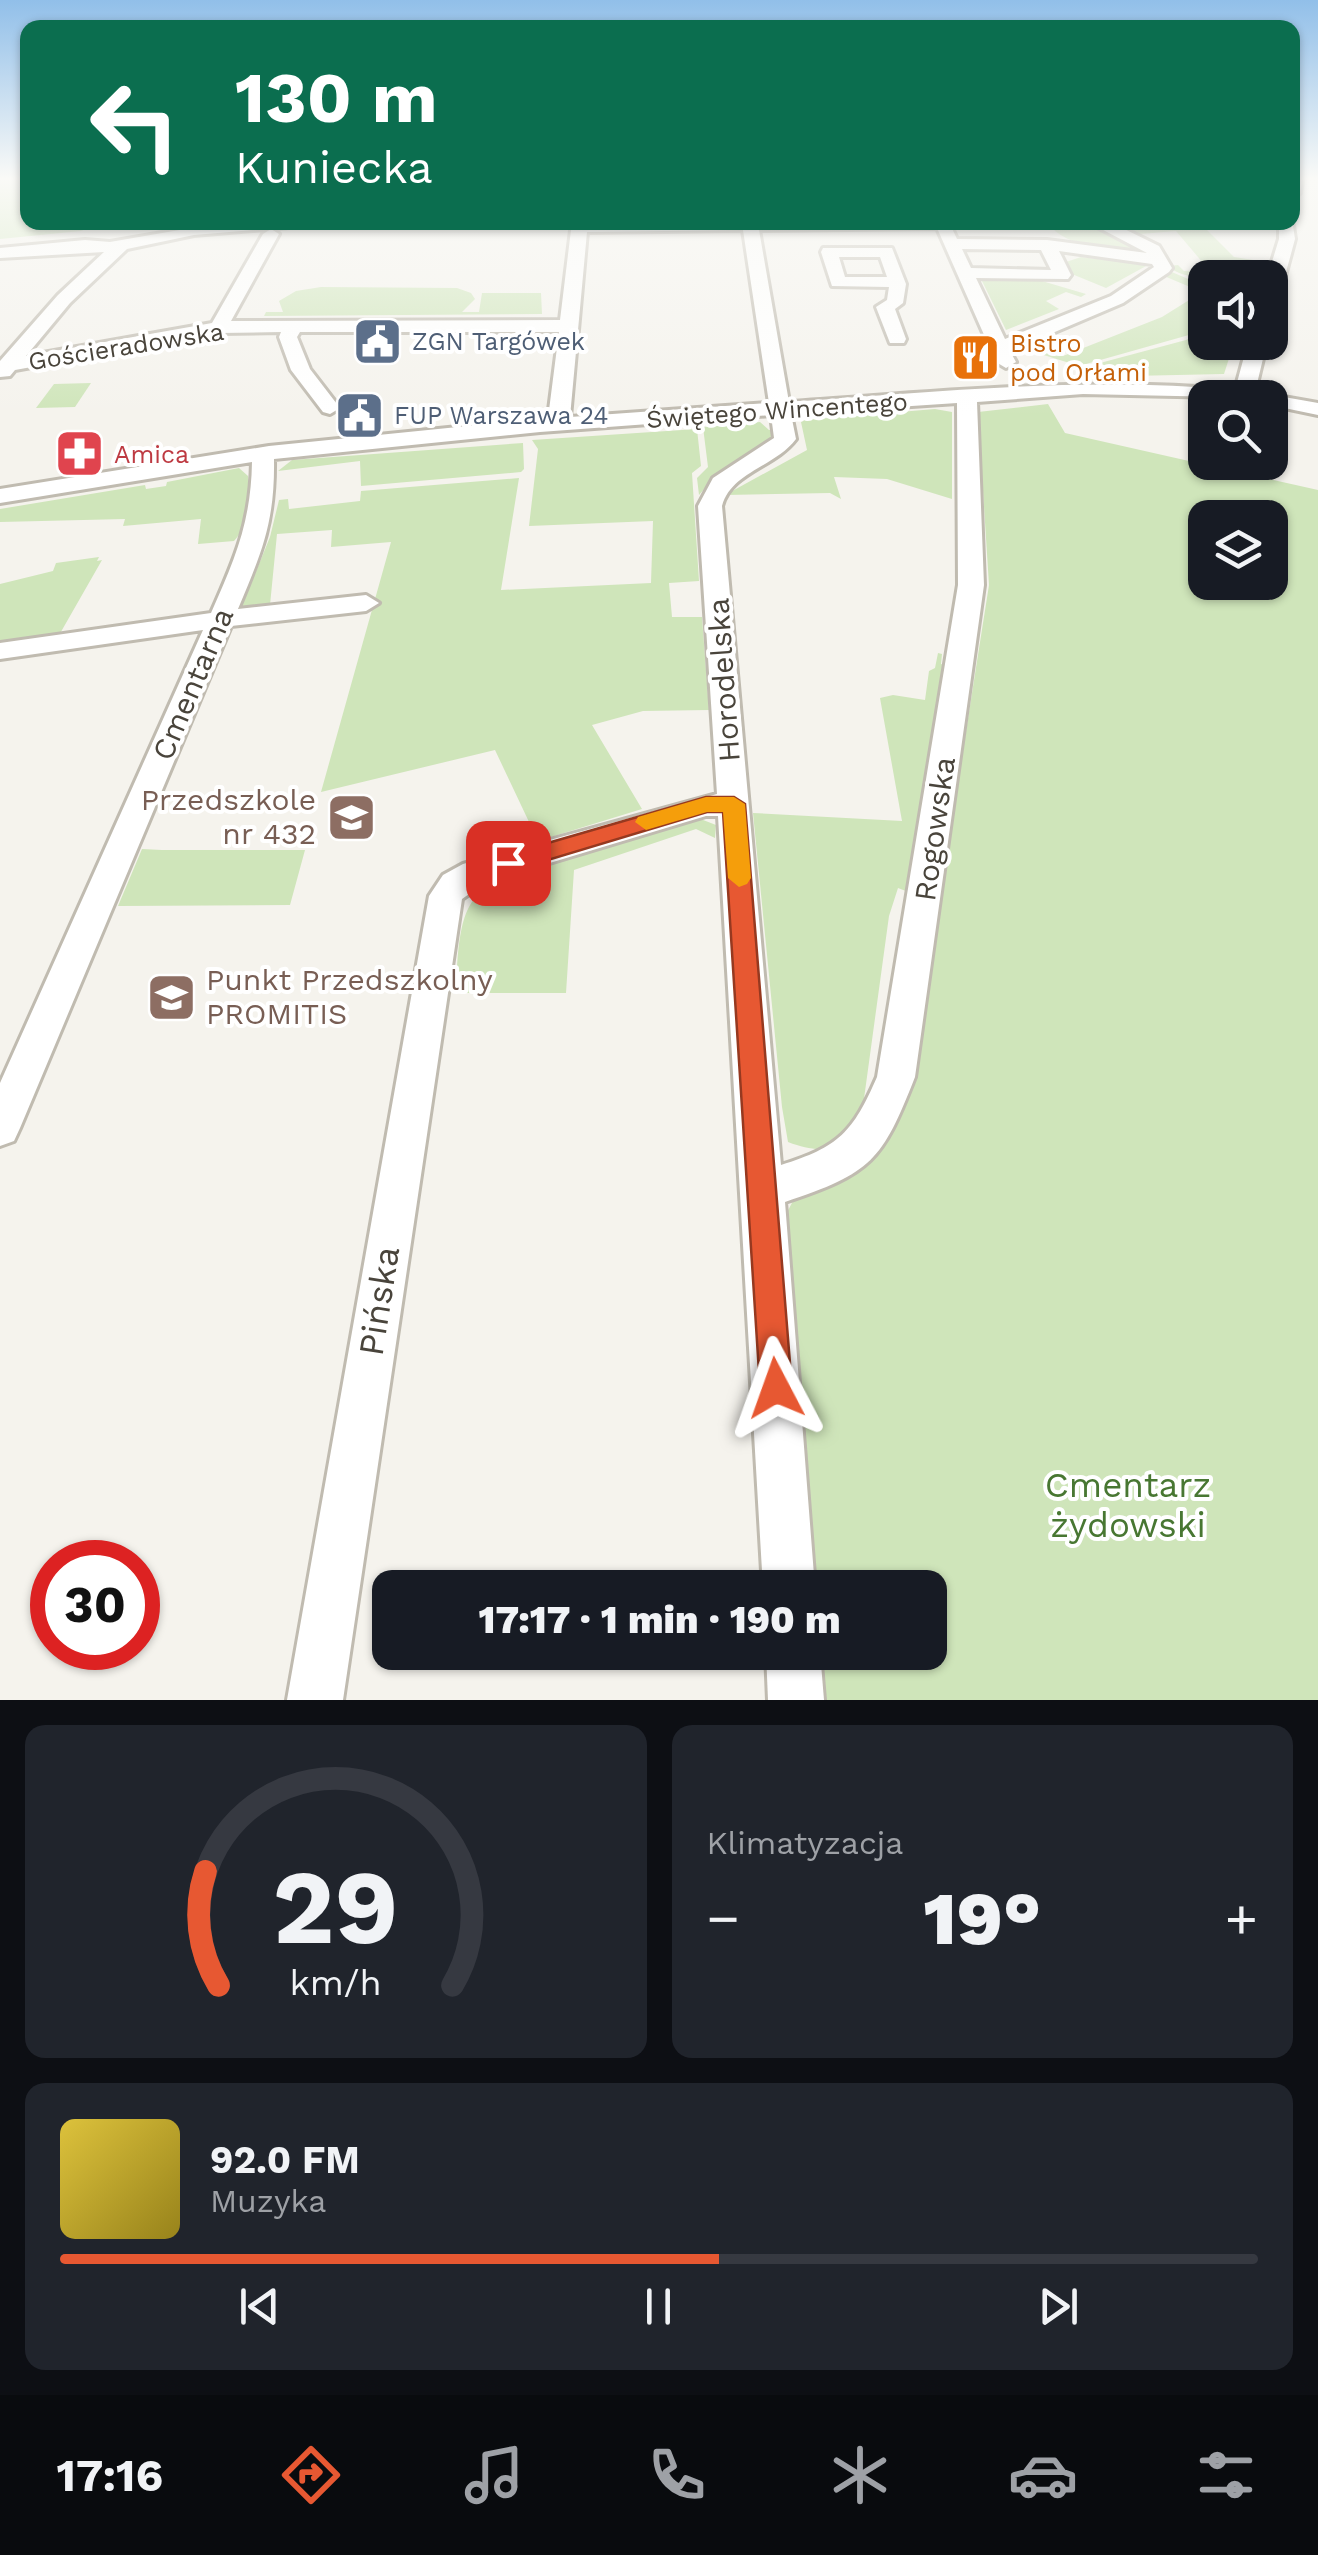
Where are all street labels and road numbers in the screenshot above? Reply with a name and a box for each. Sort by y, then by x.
street label: Gościeradowska [26,317,226,376]
street label: Świętego Wincentego [645,386,909,434]
street label: Horodelska [700,597,747,763]
street label: Cmentarna [145,602,240,765]
street label: Rogowska [907,755,962,903]
street label: Pińska [350,1243,408,1359]

